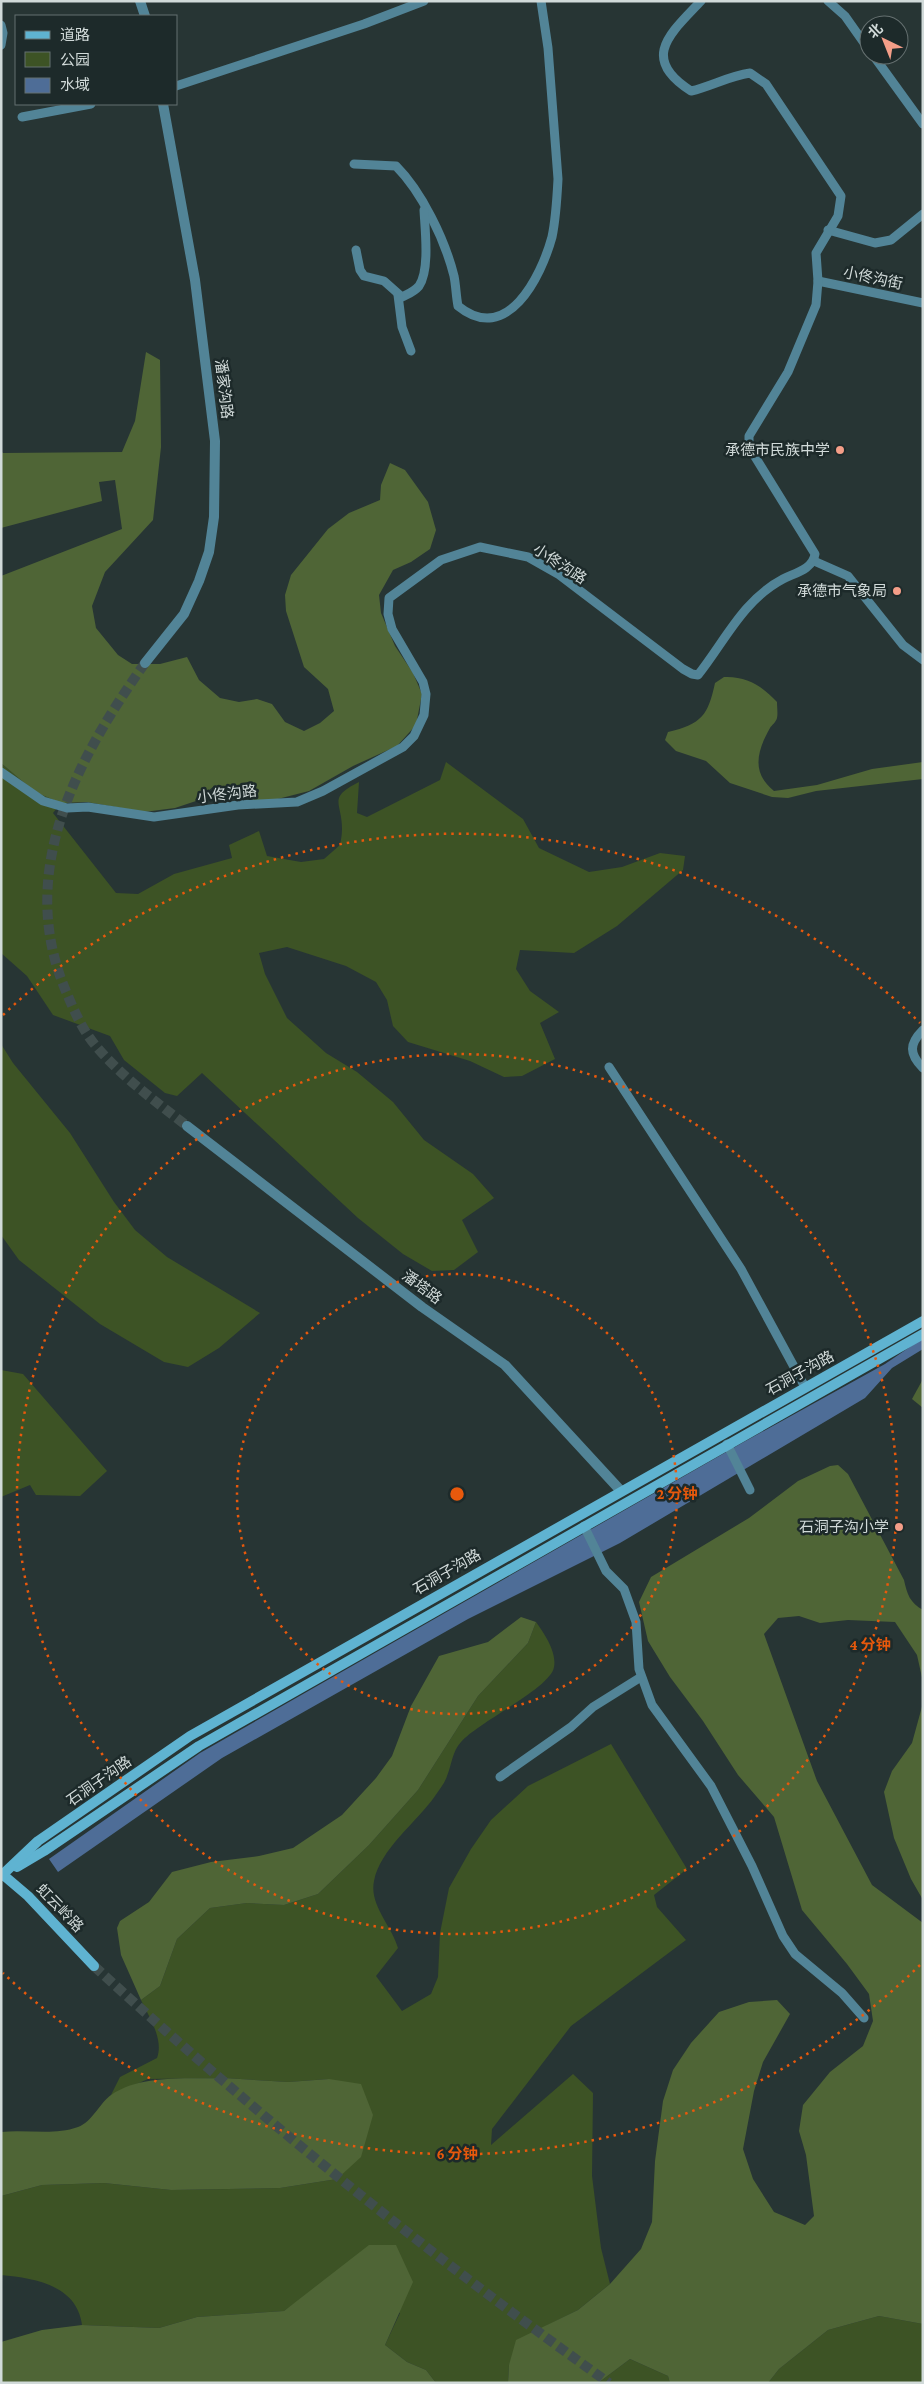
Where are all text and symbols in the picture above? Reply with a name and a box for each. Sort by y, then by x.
legend [15,15,178,105]
north arrow [859,15,909,65]
text: 北 [865,20,886,41]
text: 道路 [60,27,90,43]
text: 公园 [60,52,90,68]
text: 水域 [60,77,90,93]
street label: 小佟沟街 [842,264,904,292]
street label: 潘家沟路 [212,358,236,420]
place label: 承德市民族中学 [725,441,830,458]
marker: 承德市民族中学 [834,444,846,456]
street label: 小佟沟路 [530,541,590,587]
place label: 承德市气象局 [797,582,887,599]
marker: 承德市气象局 [891,585,903,597]
street label: 小佟沟路 [196,782,258,806]
street label: 潘塔路 [399,1267,445,1307]
street label: 石洞子沟路 [763,1348,837,1398]
centre of rings [448,1485,466,1503]
text: 2 分钟 [657,1486,697,1502]
place label: 石洞子沟小学 [799,1519,889,1535]
marker: 石洞子沟小学 [893,1521,905,1533]
street label: 石洞子沟路 [411,1546,483,1598]
text: 4 分钟 [850,1637,890,1653]
street label: 石洞子沟路 [64,1753,134,1809]
street label: 虹云岭路 [33,1880,87,1935]
text: 6 分钟 [436,2146,478,2162]

